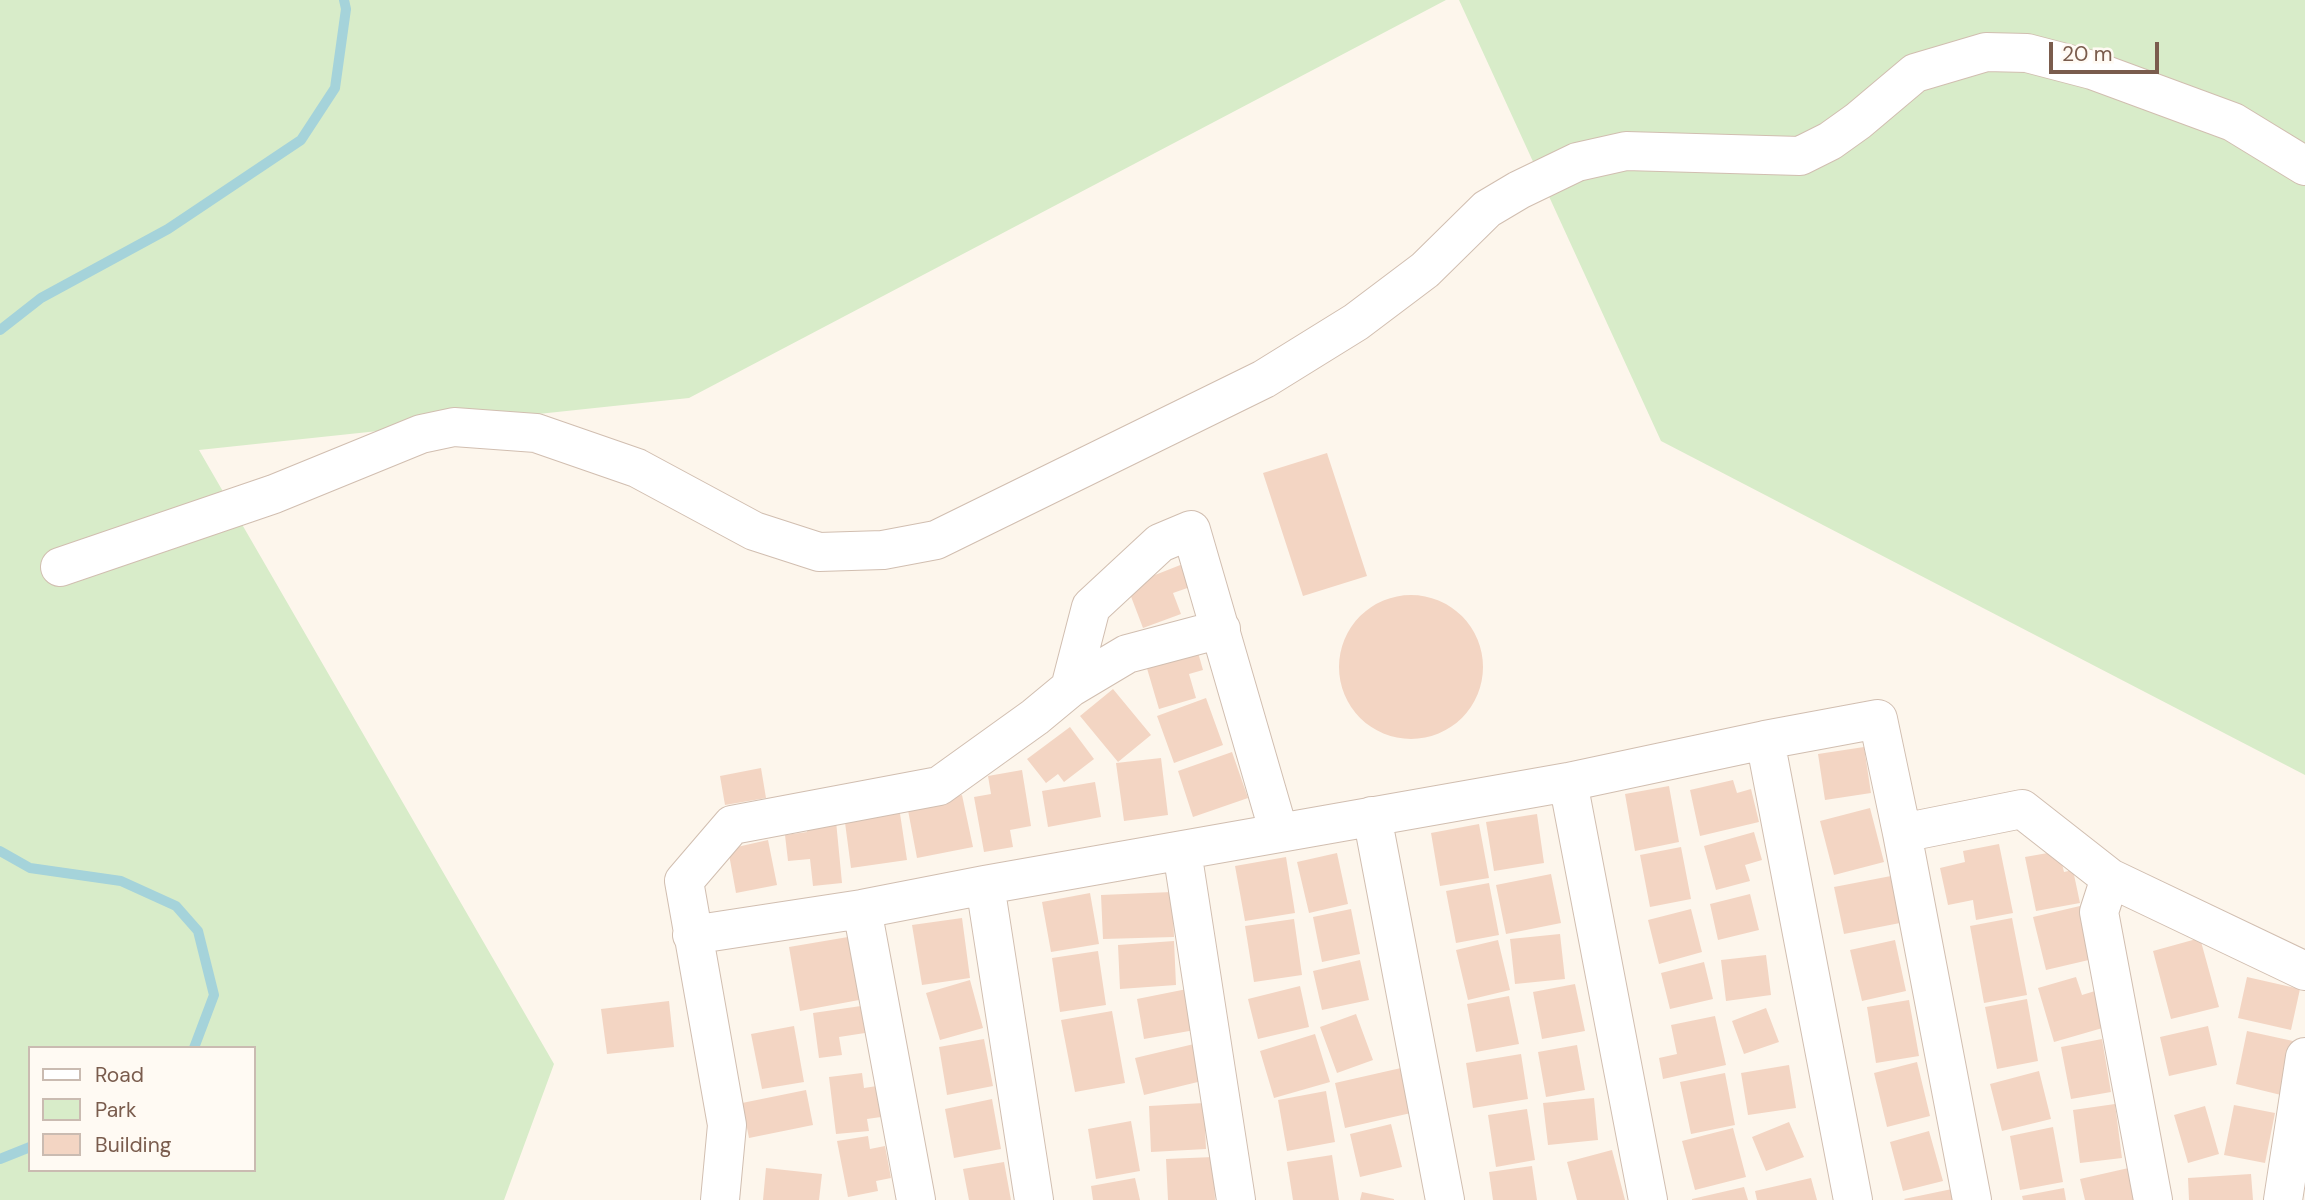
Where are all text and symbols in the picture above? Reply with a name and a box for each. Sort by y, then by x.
scale bar [2053,28,2163,72]
text: 20 m [2062,40,2113,68]
legend [28,1046,256,1172]
text: Road [95,1061,144,1089]
text: Park [95,1096,136,1124]
text: Building [95,1131,171,1159]

